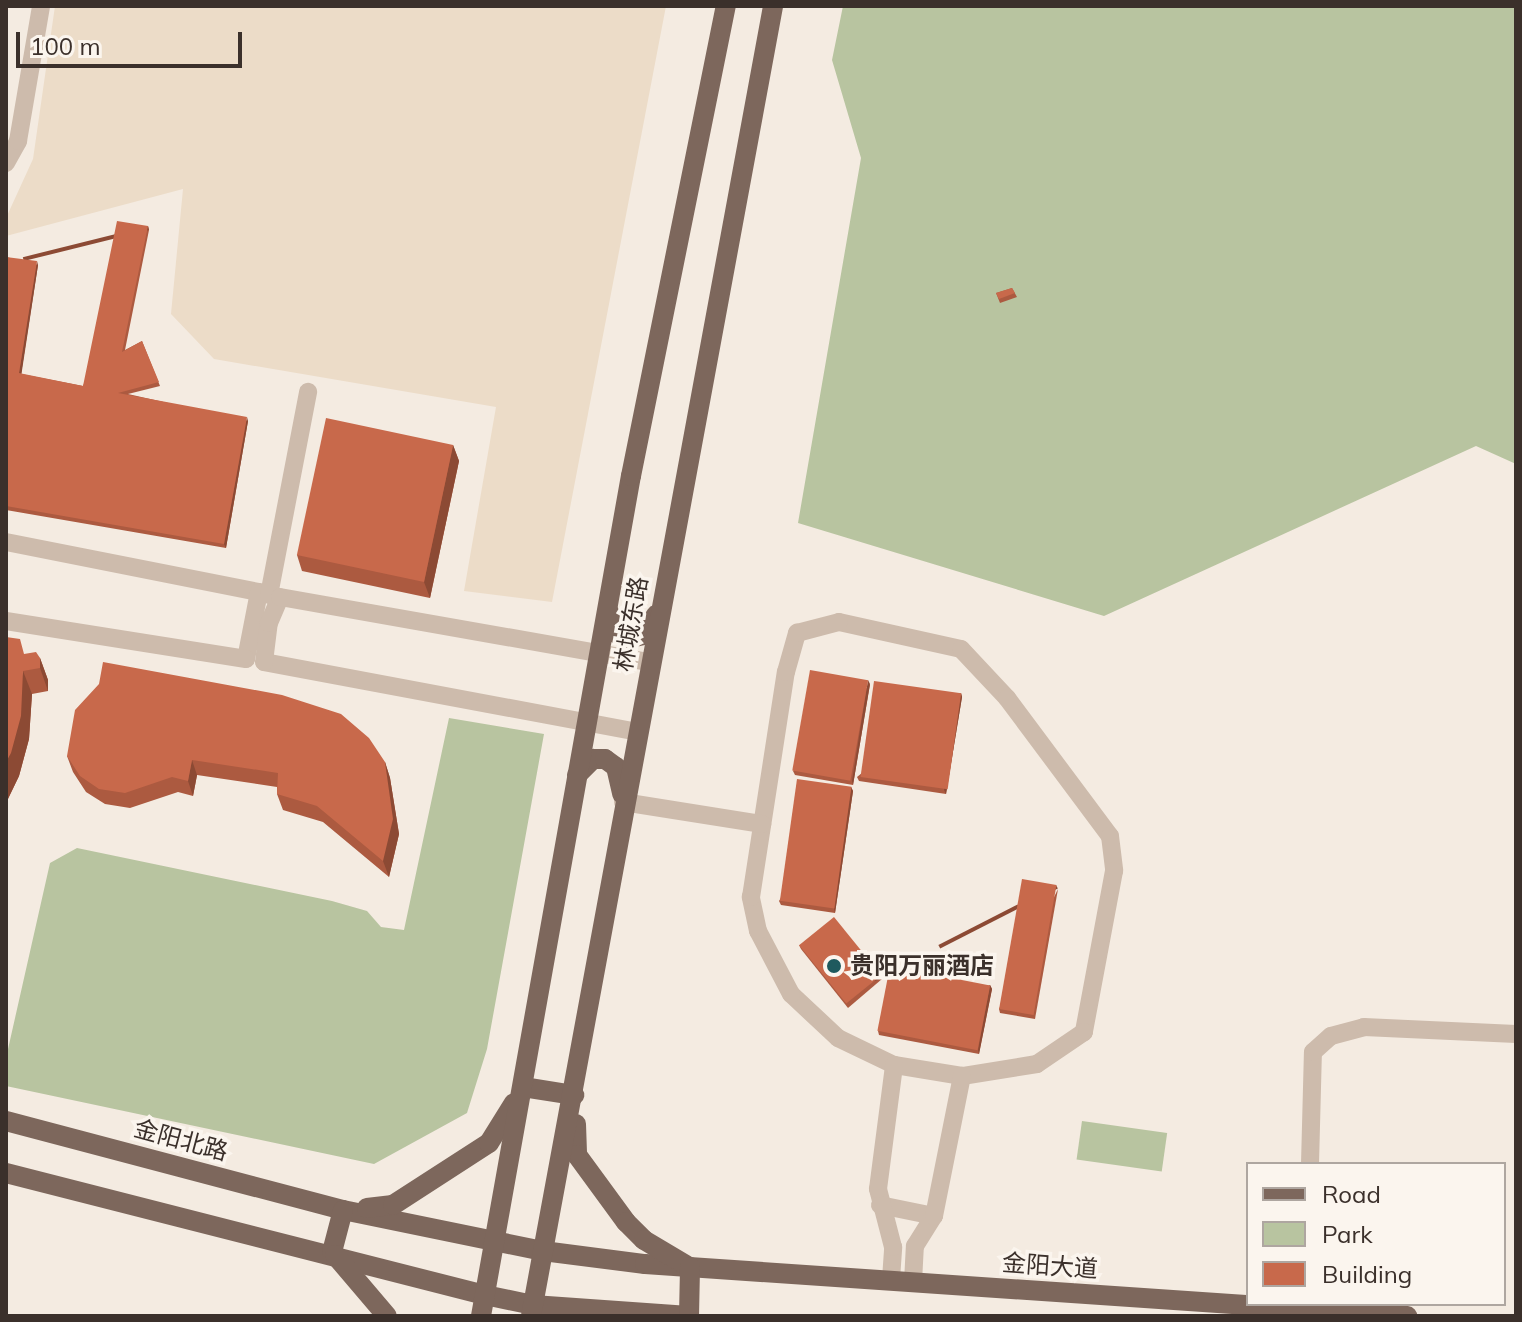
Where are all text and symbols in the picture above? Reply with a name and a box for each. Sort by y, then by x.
scale bar [20,16,246,66]
text: 100 m [30,31,101,61]
street label: 林城东路 [608,574,654,674]
place label: 贵阳万丽酒店 [850,952,994,980]
marker: 贵阳万丽酒店 [825,957,843,975]
street label: 金阳北路 [131,1114,231,1166]
legend [1246,1162,1506,1306]
text: Road [1322,1179,1381,1209]
text: Park [1322,1219,1373,1249]
street label: 金阳大道 [1001,1248,1099,1284]
text: Building [1322,1259,1412,1289]

